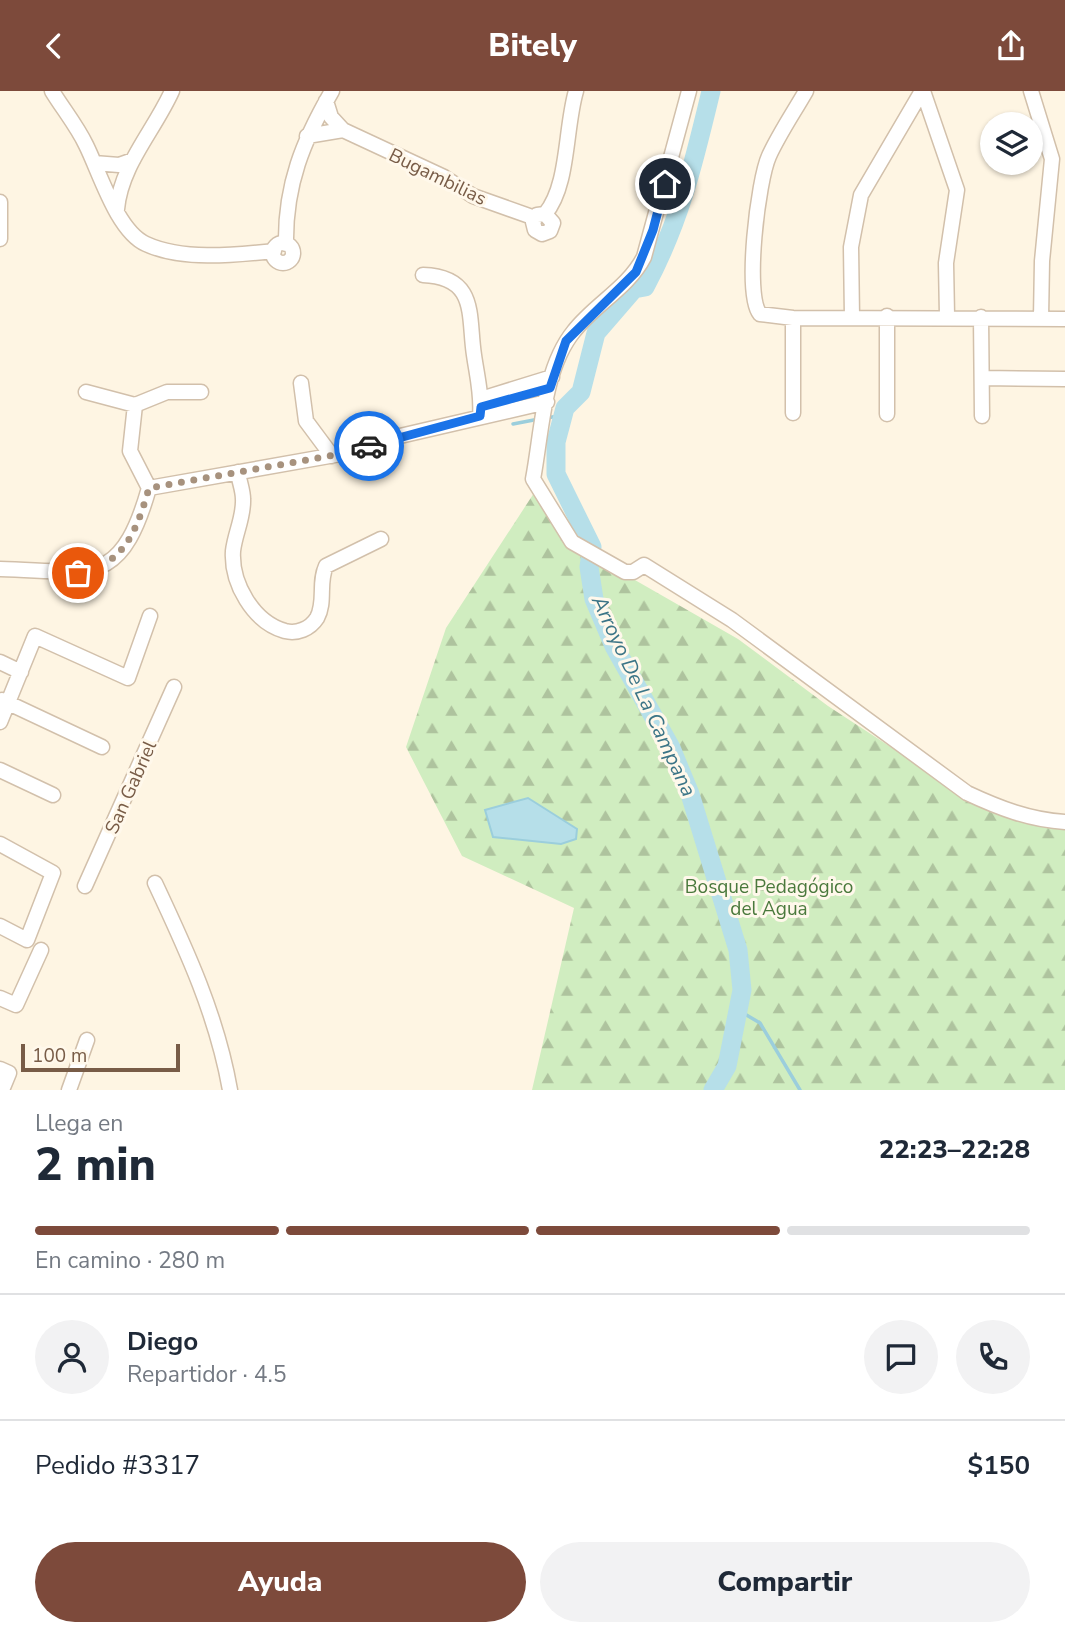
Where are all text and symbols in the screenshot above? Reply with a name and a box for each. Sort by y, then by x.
text: Bitely [488,24,577,67]
icon: back [35,27,73,65]
icon: share [992,27,1030,65]
map controls [980,112,1043,175]
button: layers [980,112,1043,175]
street label: Bugambilias [384,142,491,212]
pin [635,154,695,214]
icon: home [646,165,684,203]
courier [334,411,404,481]
icon: car [350,427,388,465]
pin [48,543,108,603]
icon: bag [59,554,97,592]
water label: Arroyo De La Campana [585,590,703,801]
street label: San Gabriel [99,736,163,838]
park label: Bosque Pedagógico del Agua [685,874,853,922]
scale bar [21,1041,180,1073]
text: 100 m [32,1043,87,1069]
text: Llega en [35,1108,123,1139]
text: 22:23–22:28 [879,1132,1030,1167]
text: 2 min [35,1133,156,1196]
text: En camino · 280 m [35,1245,225,1276]
button: person [35,1320,109,1394]
button: chat [864,1320,938,1394]
button: phone [956,1320,1030,1394]
text: Diego [127,1324,198,1359]
text: Repartidor · 4.5 [127,1359,287,1390]
text: Pedido #3317 [35,1448,200,1483]
text: $150 [968,1448,1030,1483]
button: Ayuda [35,1542,526,1622]
button: Compartir [540,1542,1030,1622]

